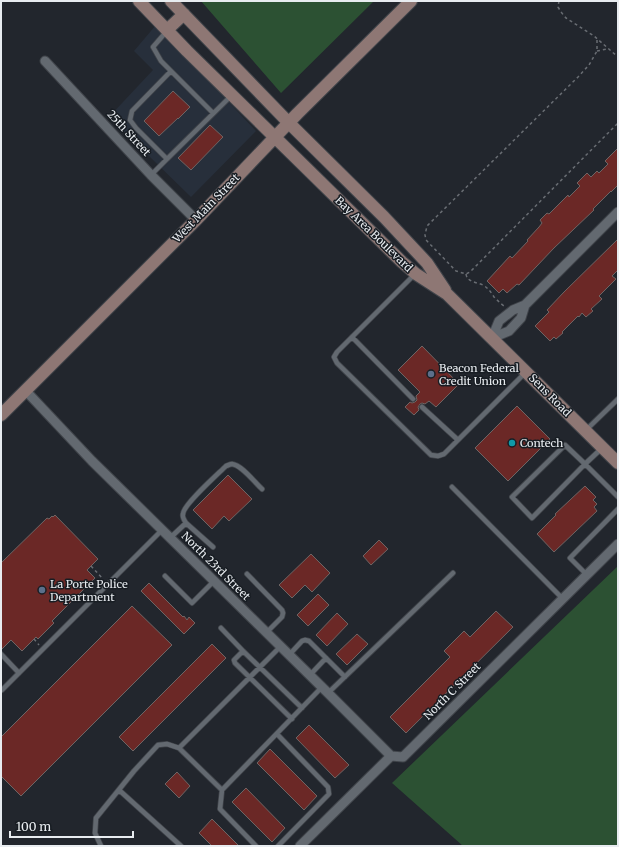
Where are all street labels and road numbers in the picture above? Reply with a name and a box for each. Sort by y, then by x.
street label: 25th Street [104,107,154,159]
street label: West Main Street [169,170,243,246]
street label: Bay Area Boulevard [332,193,416,275]
street label: Sens Road [526,371,574,419]
street label: North 23rd Street [179,529,254,604]
street label: North C Street [420,659,484,723]

